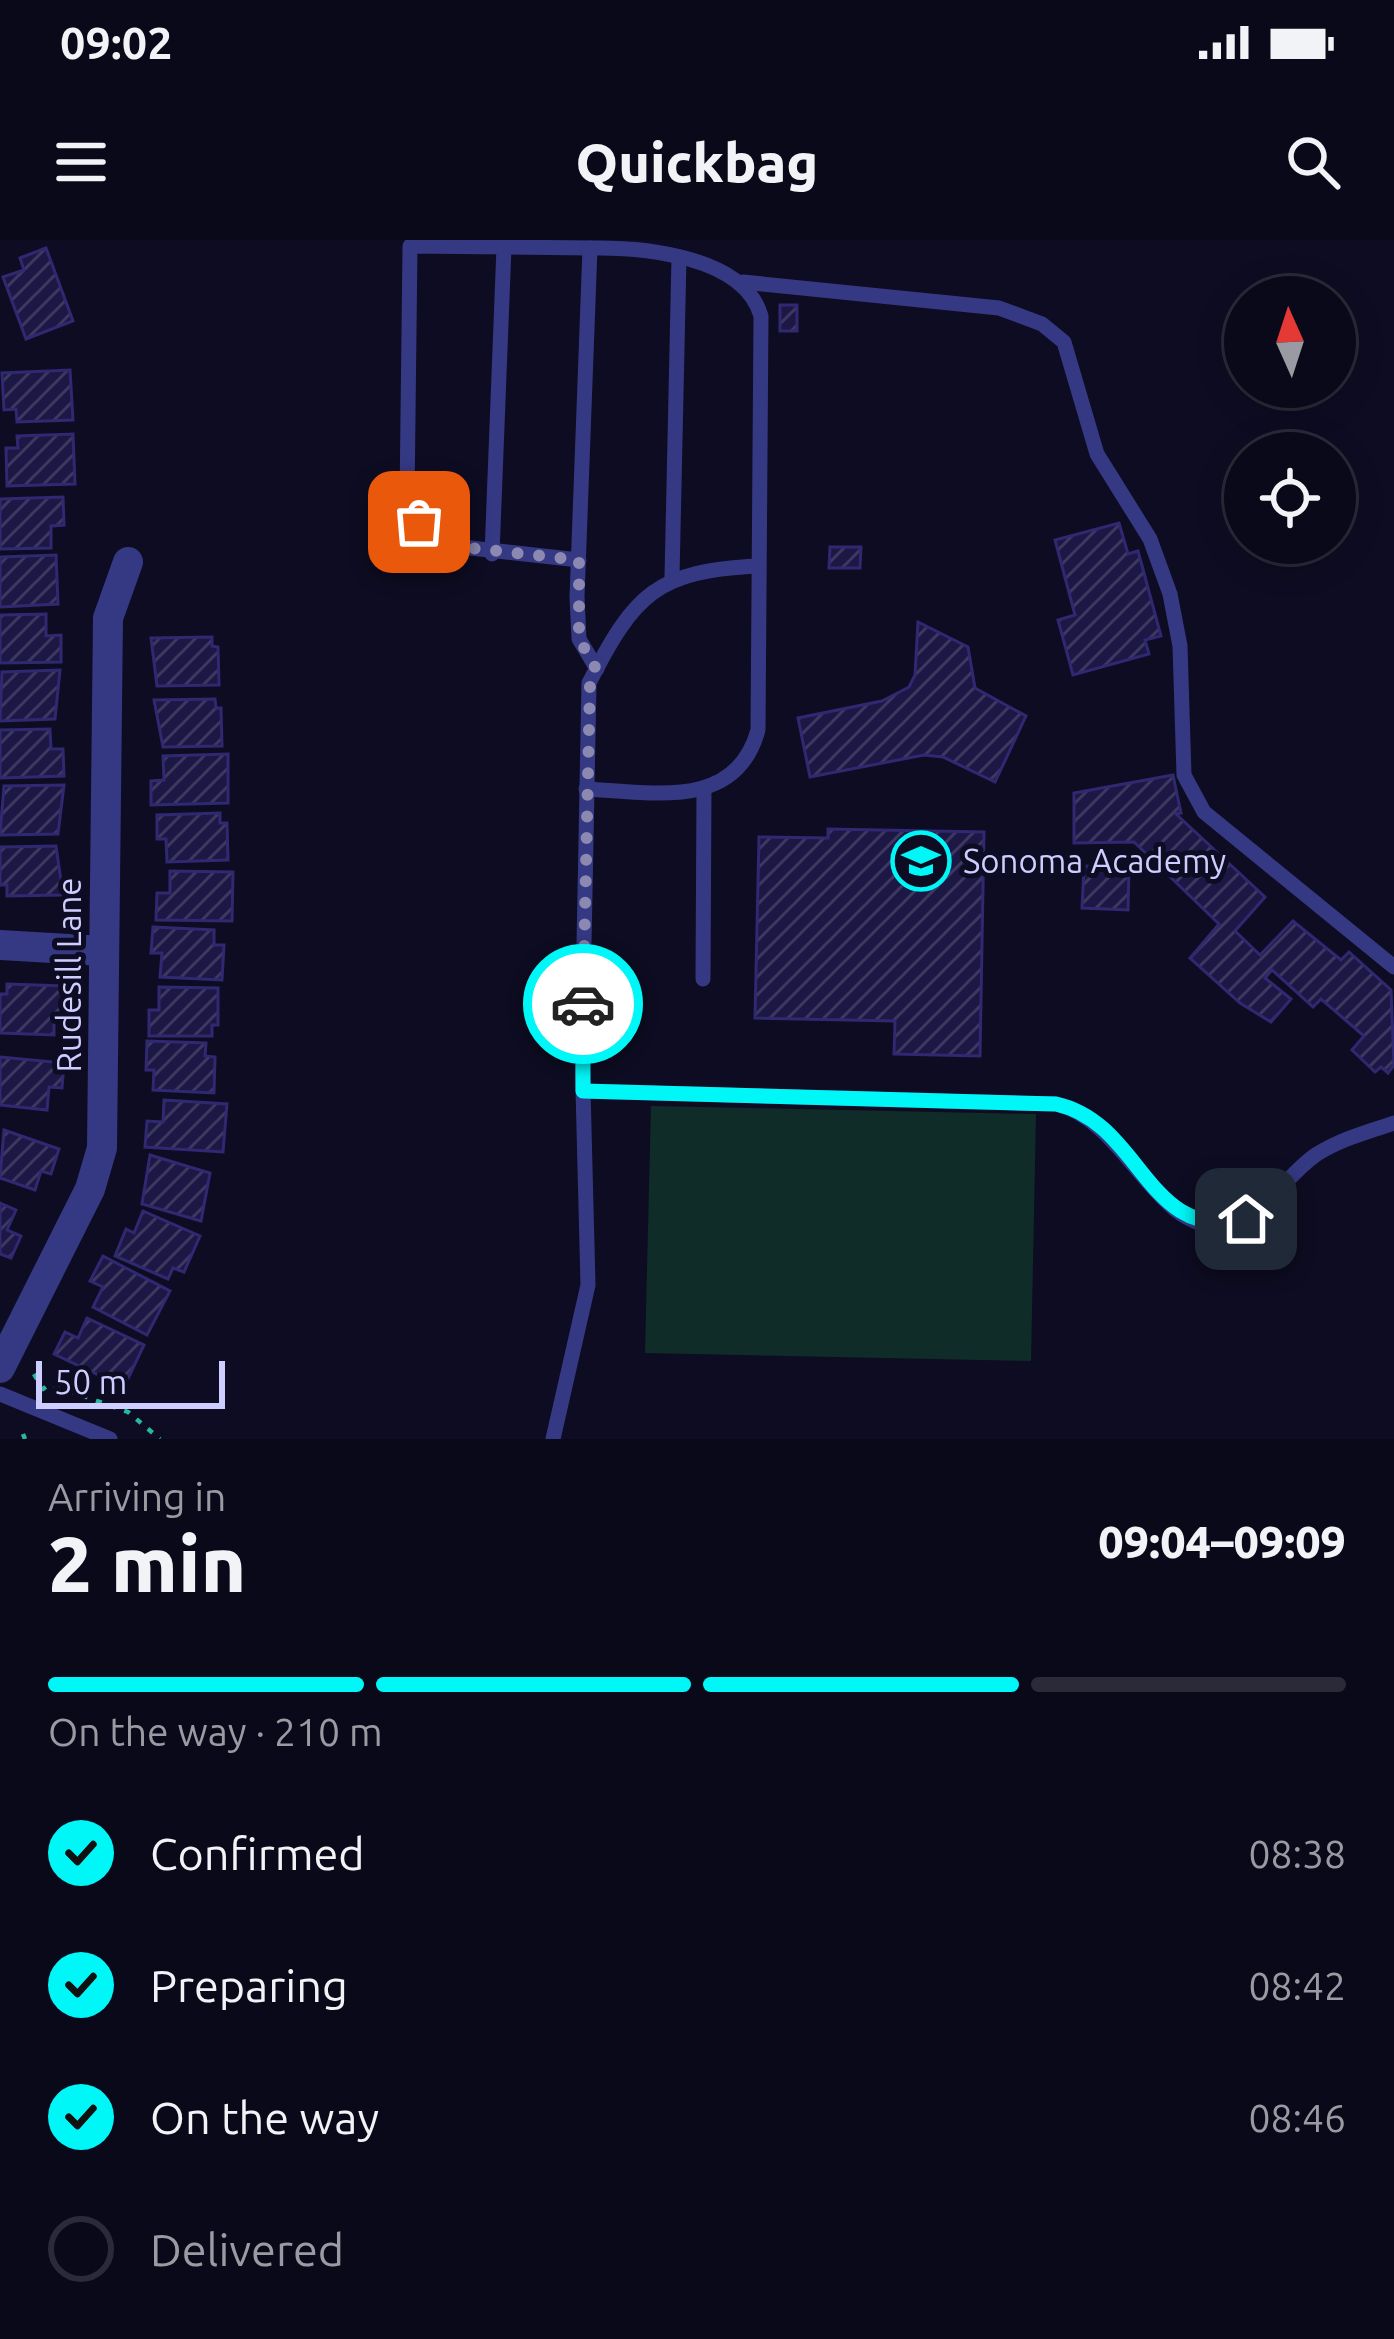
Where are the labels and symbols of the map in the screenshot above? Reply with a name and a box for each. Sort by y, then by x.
north arrow [1224,276,1356,408]
pin [368,471,470,573]
school or university icon: Sonoma Academy [890,830,952,892]
place label: Sonoma Academy [963,842,1226,879]
street label: Rudesill Lane [50,878,87,1072]
courier [523,944,643,1064]
pin [1195,1168,1297,1270]
scale bar [36,1355,225,1408]

